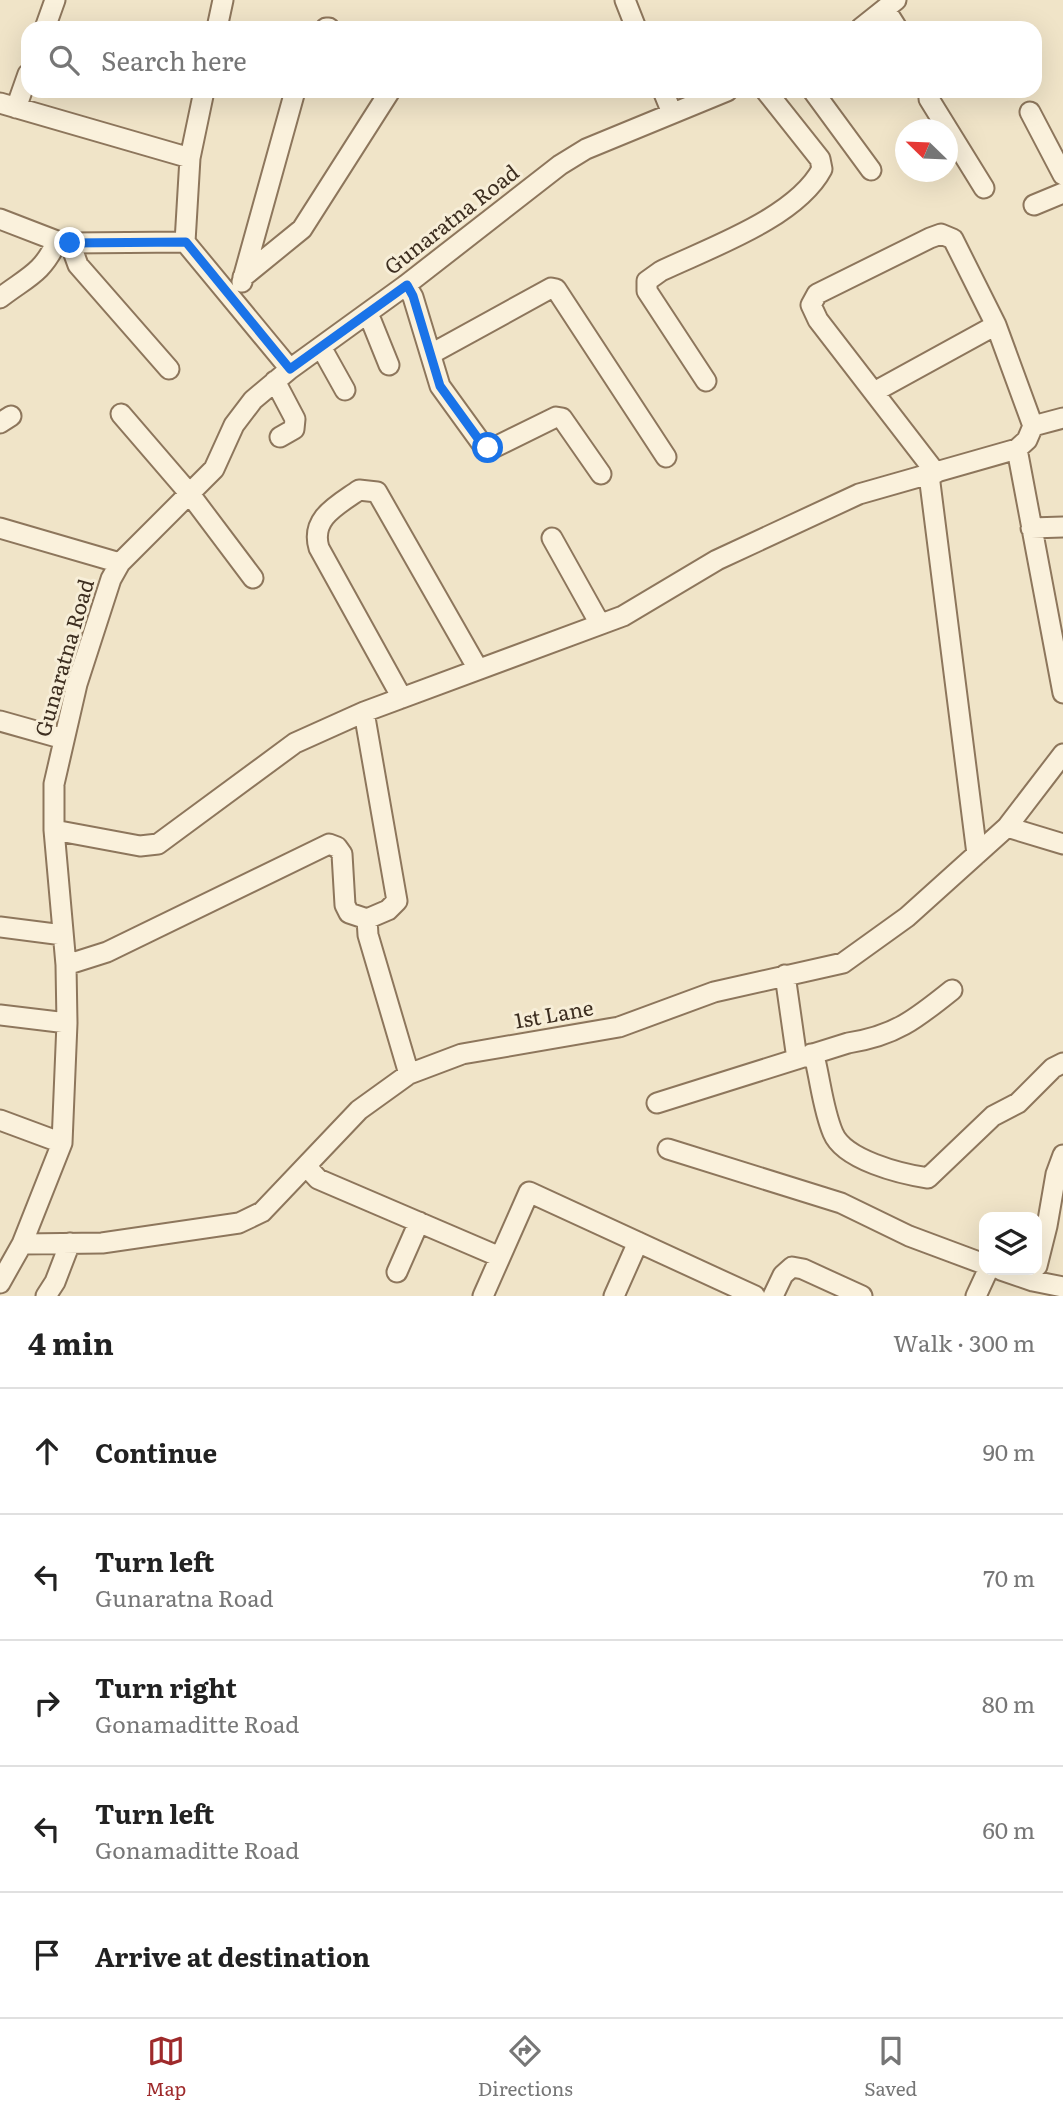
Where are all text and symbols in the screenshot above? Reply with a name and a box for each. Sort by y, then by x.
search box [21,21,1042,98]
text: Search here [101,40,247,79]
icon: search [45,41,83,79]
north arrow [895,119,958,182]
street label: Gunaratna Road [377,156,524,280]
route end [54,227,85,258]
route start [472,432,503,463]
street label: Gunaratna Road [25,574,100,740]
street label: 1st Lane [512,990,596,1035]
map controls [979,1212,1042,1275]
button: layers [979,1212,1042,1275]
text: 4 min [28,1320,114,1364]
text: Walk · 300 m [893,1325,1035,1359]
icon: ahead [28,1432,66,1470]
text: Continue [95,1432,217,1471]
text: 90 m [983,1434,1035,1468]
text: Turn left [95,1541,214,1580]
icon: left [28,1558,66,1596]
text: 70 m [983,1560,1035,1594]
text: Gunaratna Road [95,1580,274,1614]
text: Turn right [95,1667,237,1706]
icon: right [28,1684,66,1722]
text: 80 m [982,1686,1035,1720]
text: Gonamaditte Road [95,1706,299,1740]
text: Turn left [95,1793,214,1832]
icon: left [28,1810,66,1848]
text: 60 m [982,1812,1035,1846]
text: Gonamaditte Road [95,1832,299,1866]
icon: arrive [28,1936,66,1974]
text: Arrive at destination [95,1936,370,1975]
tab: Map [146,2032,186,2102]
tab: Directions [478,2032,573,2102]
tab: Saved [864,2032,917,2102]

